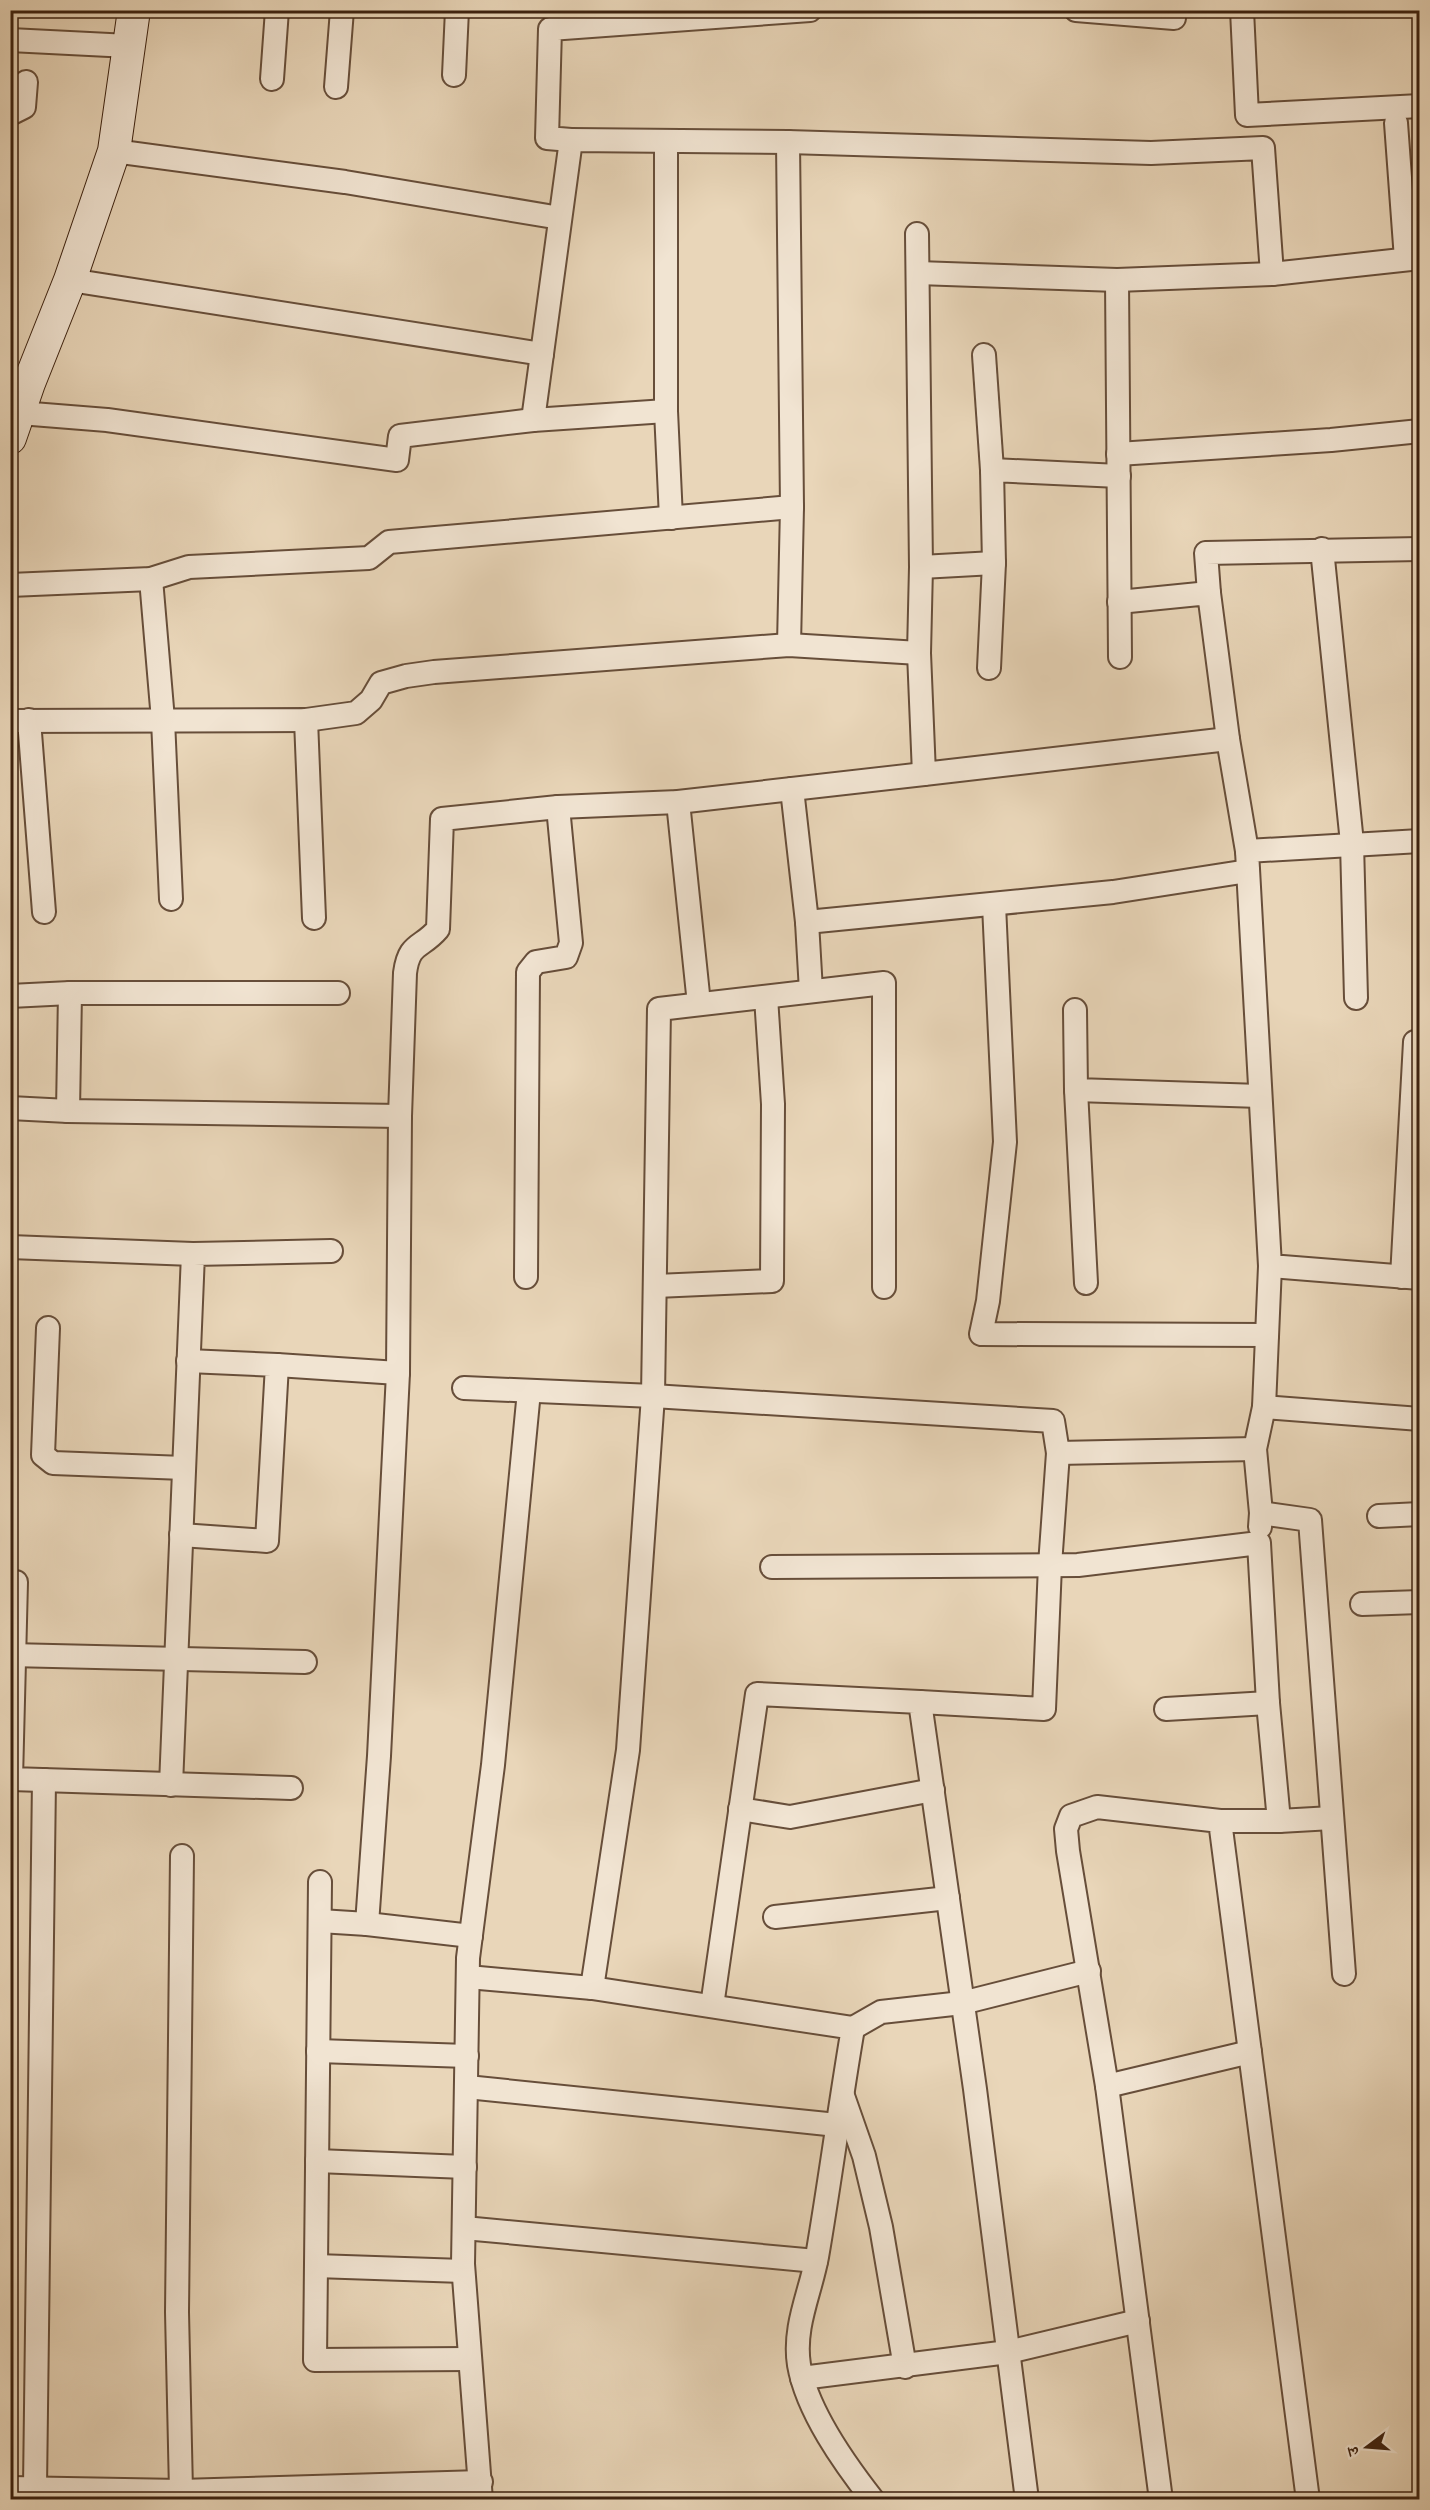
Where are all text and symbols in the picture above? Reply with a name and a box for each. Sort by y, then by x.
north arrow [1337,2417,1397,2477]
text: उ [1343,2442,1366,2458]

